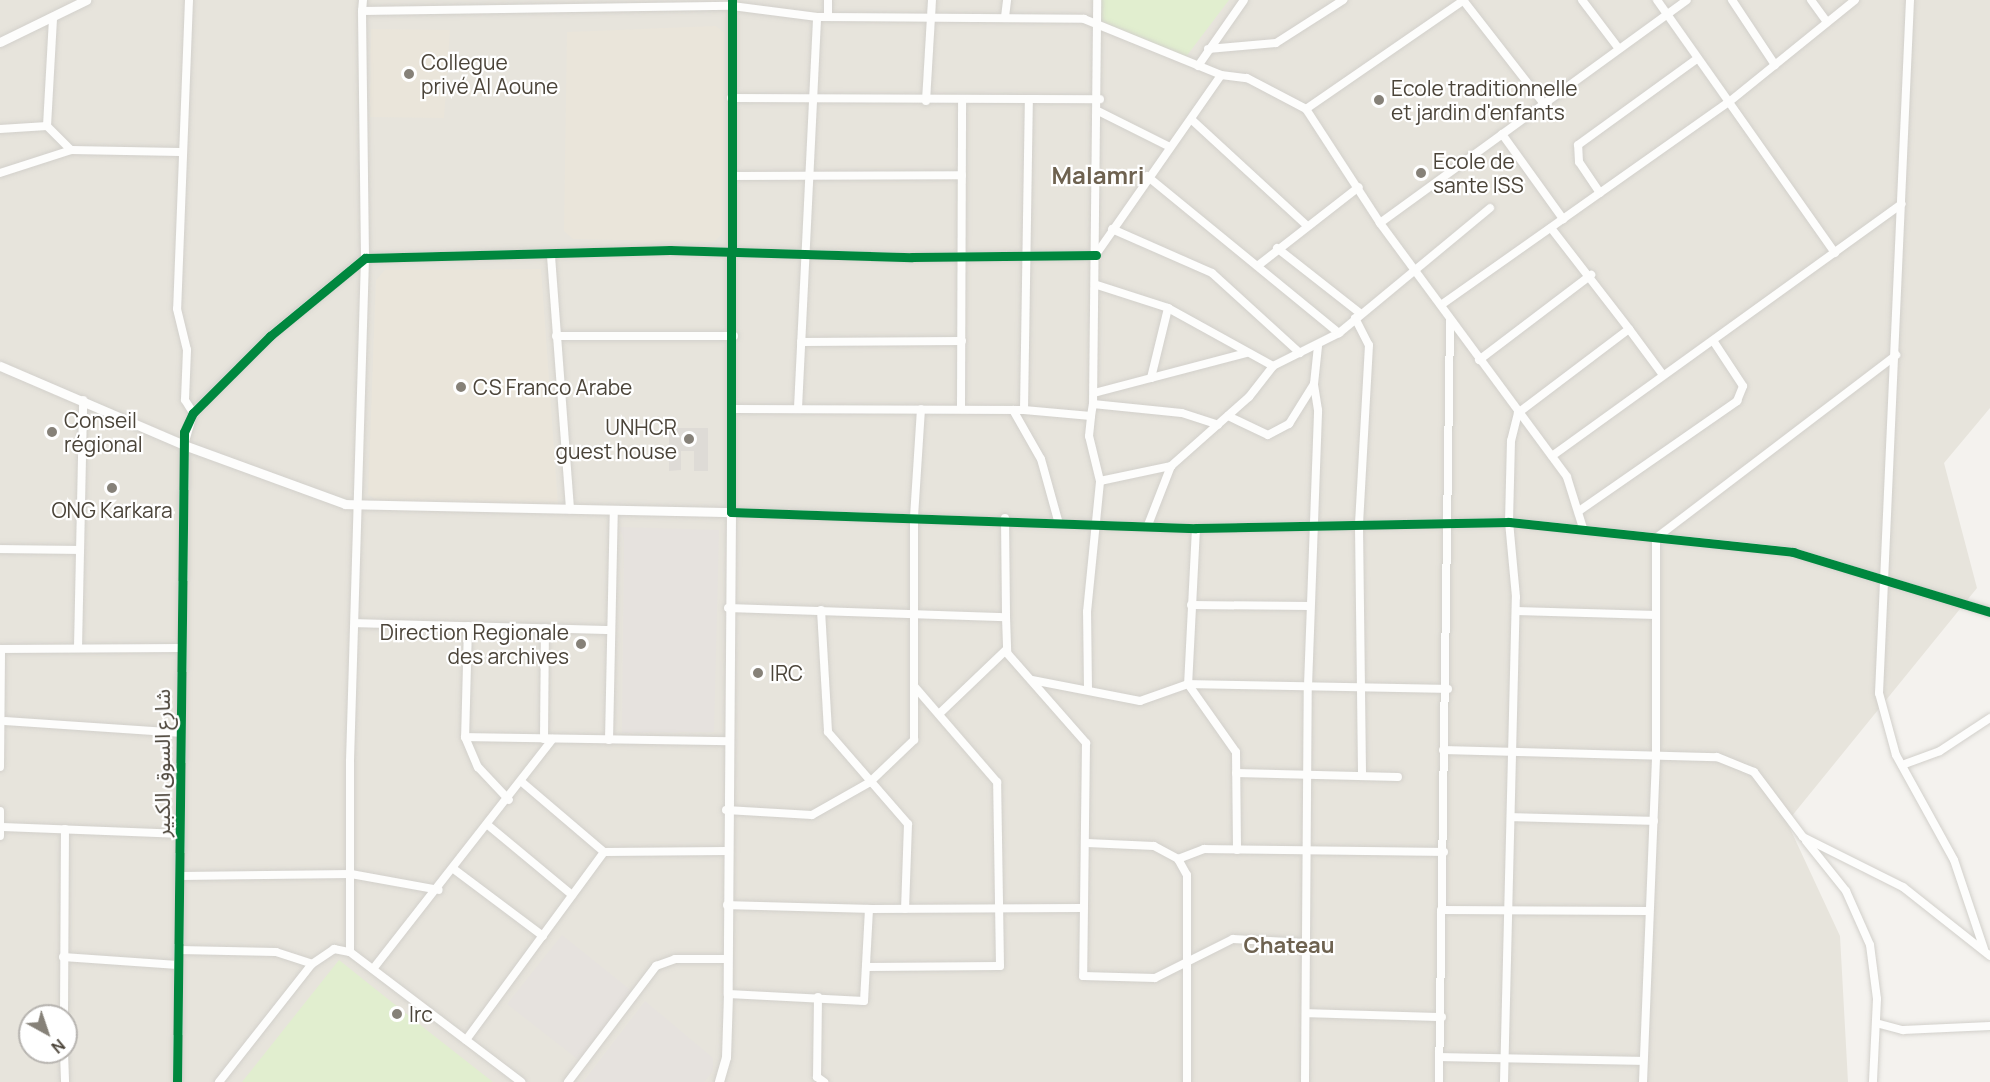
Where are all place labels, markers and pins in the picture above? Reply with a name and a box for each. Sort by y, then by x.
place label: Collegue privé Al Aoune [421,49,558,99]
marker: Collegue privé Al Aoune [402,67,416,81]
place label: Ecole traditionnelle et jardin d'enfants [1391,75,1578,125]
marker: Ecole traditionnelle et jardin d'enfants [1372,93,1386,107]
place label: Ecole de sante ISS [1433,148,1524,198]
marker: Ecole de sante ISS [1414,166,1428,180]
place label: CS Franco Arabe [473,374,632,400]
marker: CS Franco Arabe [454,380,468,394]
place label: Conseil régional [64,407,143,457]
place label: UNHCR guest house [556,414,677,464]
marker: Conseil régional [45,425,59,439]
marker: UNHCR guest house [682,432,696,446]
marker: ONG Karkara [105,481,119,495]
place label: ONG Karkara [51,497,173,523]
place label: Direction Regionale des archives [380,619,569,669]
marker: Direction Regionale des archives [574,637,588,651]
place label: IRC [770,660,803,686]
marker: IRC [751,666,765,680]
place label: Irc [409,1001,433,1027]
marker: Irc [390,1007,404,1021]

